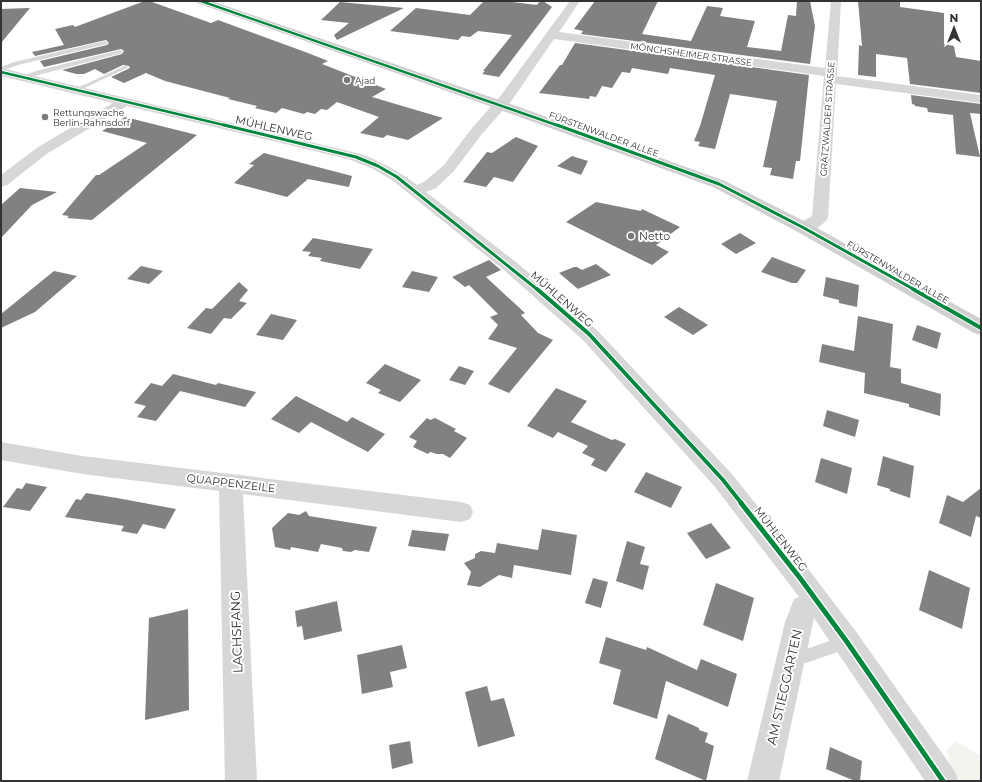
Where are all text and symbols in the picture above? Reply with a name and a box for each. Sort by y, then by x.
north arrow [934,8,974,48]
text: N [950,11,958,25]
street label: MÖNCHSHEIMER STRASSE [629,40,753,68]
street label: GRÄTZWALDER STRASSE [818,61,836,177]
marker: Ajad [342,75,352,85]
place label: Ajad [355,75,375,86]
place label: Rettungswache Berlin-Rahnsdorf [53,107,131,128]
street label: FÜRSTENWALDER ALLEE [548,109,660,159]
marker: Rettungswache Berlin-Rahnsdorf [40,112,50,122]
street label: MÜHLENWEG [234,112,314,144]
place label: Netto [639,229,670,243]
marker: Netto [626,231,636,241]
street label: FÜRSTENWALDER ALLEE [845,238,951,306]
street label: MÜHLENWEG [528,268,596,330]
street label: QUAPPENZEILE [186,471,276,495]
street label: MÜHLENWEG [751,504,811,574]
street label: LACHSFANG [227,591,245,673]
street label: AM STIEGGARTEN [763,627,805,747]

